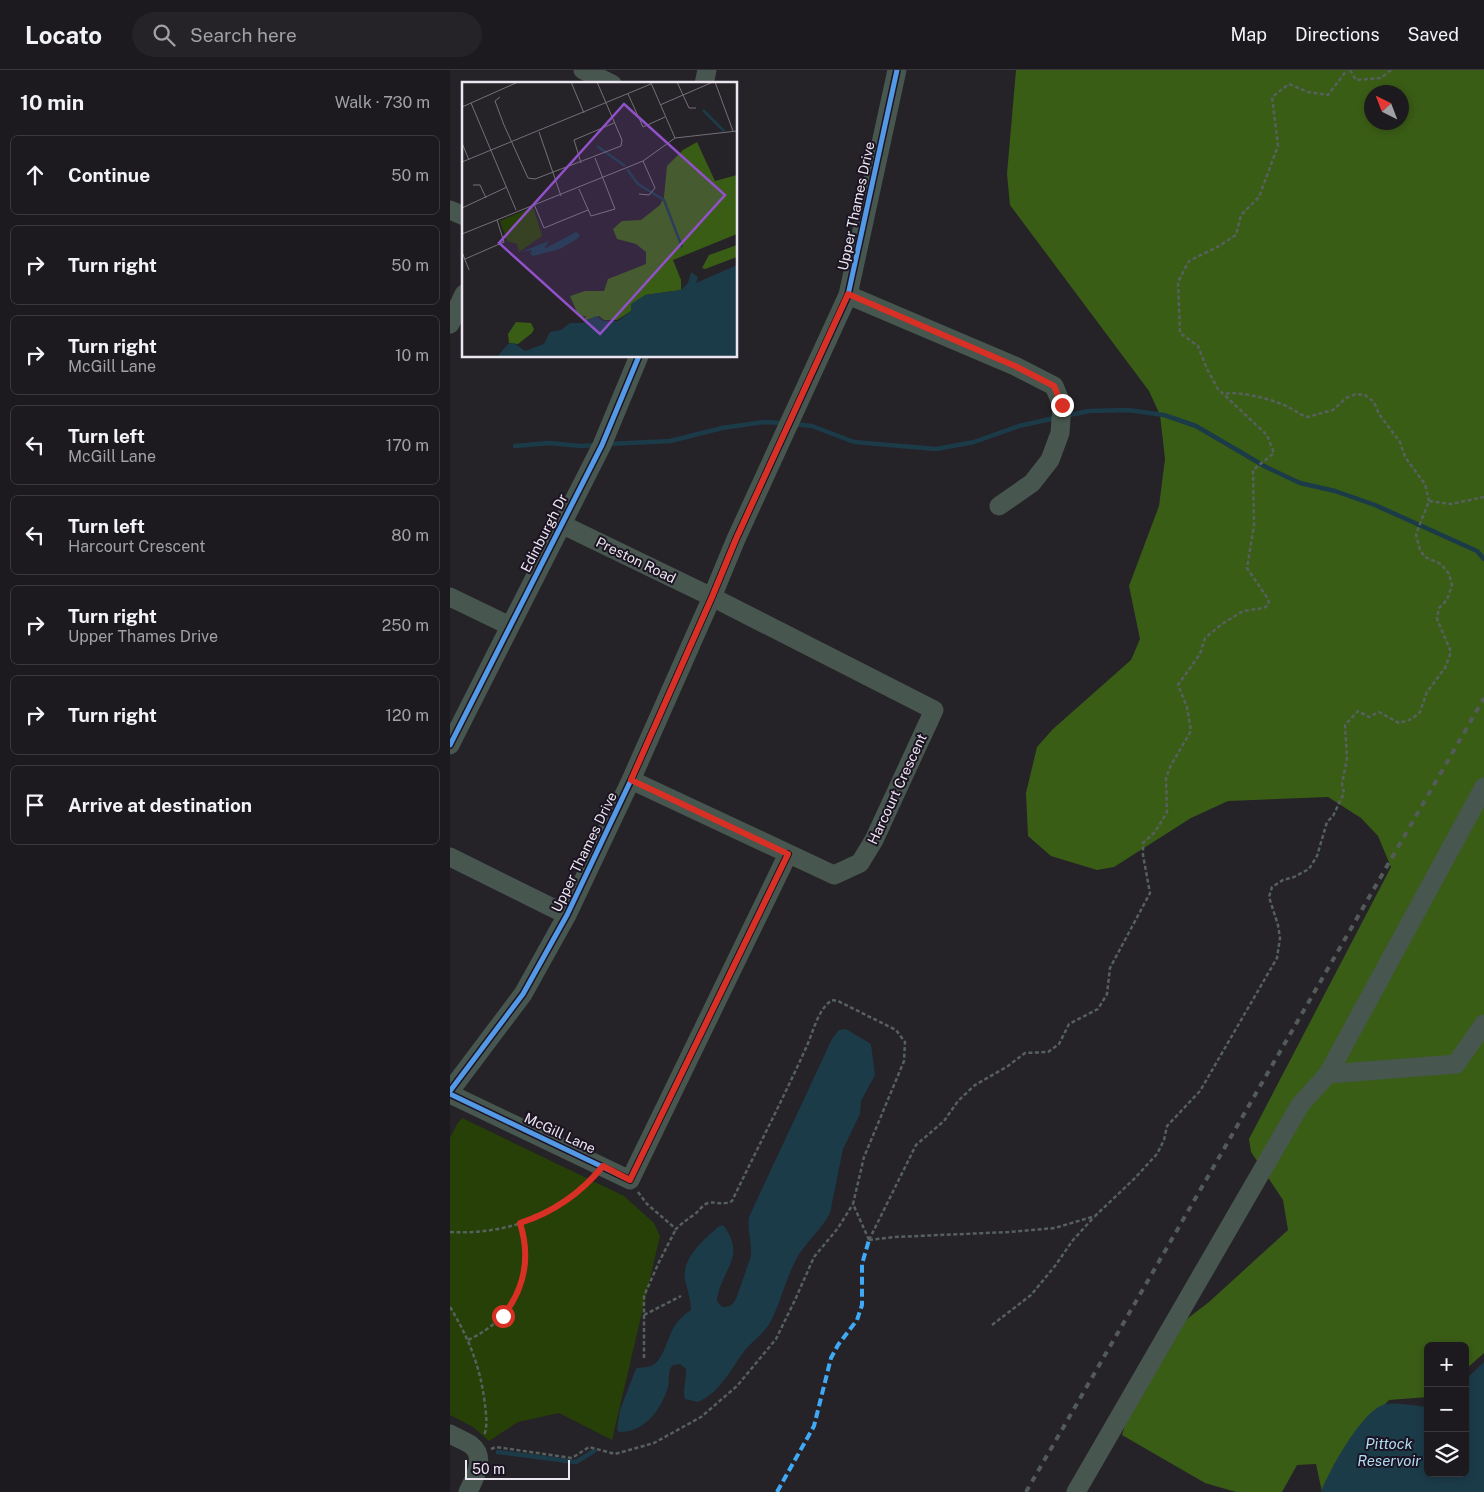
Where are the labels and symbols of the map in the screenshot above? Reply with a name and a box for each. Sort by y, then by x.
inset map [462,82,738,358]
north arrow [1364,85,1409,130]
street label: Upper Thames Drive [835,140,877,272]
route end [1051,394,1074,417]
street label: Edinburgh Dr [517,491,571,575]
street label: Preston Road [593,534,679,586]
street label: Harcourt Crescent [864,731,930,847]
street label: Upper Thames Drive [548,789,620,915]
street label: McGill Lane [522,1109,598,1157]
route start [492,1305,515,1328]
water label: Pittock Reservoir [1357,1435,1421,1469]
scale bar [465,1457,570,1480]

